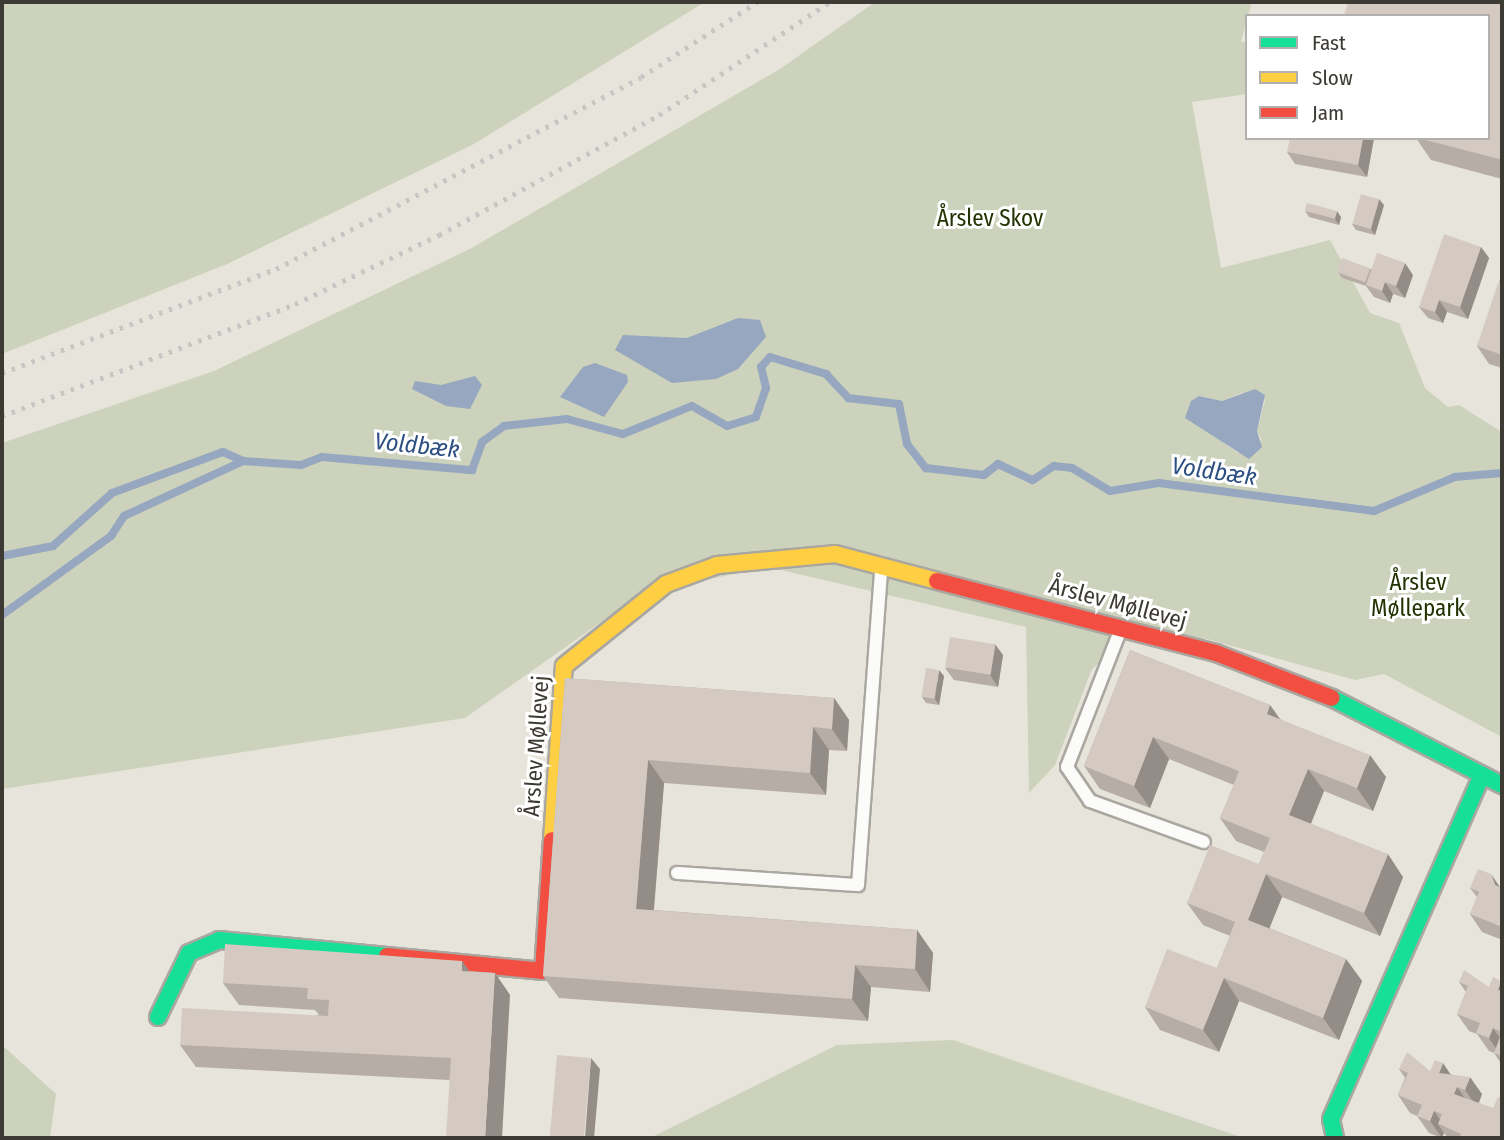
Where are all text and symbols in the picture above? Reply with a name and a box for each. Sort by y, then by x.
legend [1245,14,1490,140]
text: Fast [1312,30,1346,56]
text: Slow [1312,65,1353,91]
text: Jam [1312,100,1344,126]
park label: Årslev Skov [937,204,1043,232]
water label: Voldbæk [373,427,461,465]
water label: Voldbæk [1170,452,1258,492]
park label: Årslev Møllepark [1371,568,1465,622]
street label: Årslev Møllevej [1046,571,1190,635]
street label: Årslev Møllevej [517,674,555,818]

